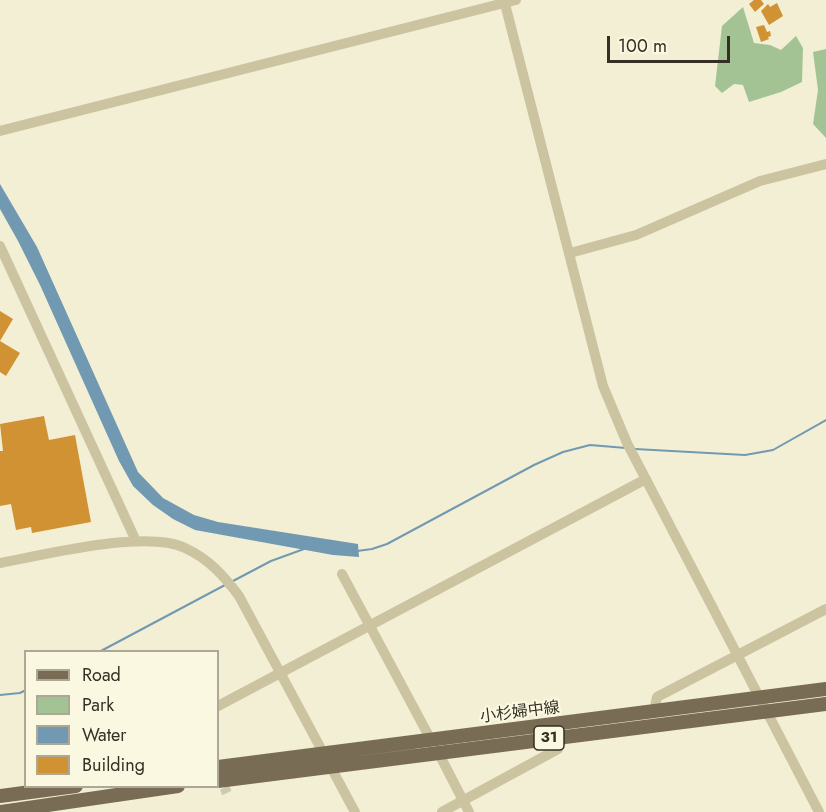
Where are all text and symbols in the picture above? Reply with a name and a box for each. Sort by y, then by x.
scale bar [610,24,733,62]
text: 100 m [618,33,667,59]
legend [24,650,219,788]
text: Road [82,662,121,688]
text: Park [82,692,114,718]
street label: 小杉婦中線 [479,699,561,727]
text: Water [82,722,126,748]
road number: 31 [534,726,564,750]
text: Building [82,752,145,778]

